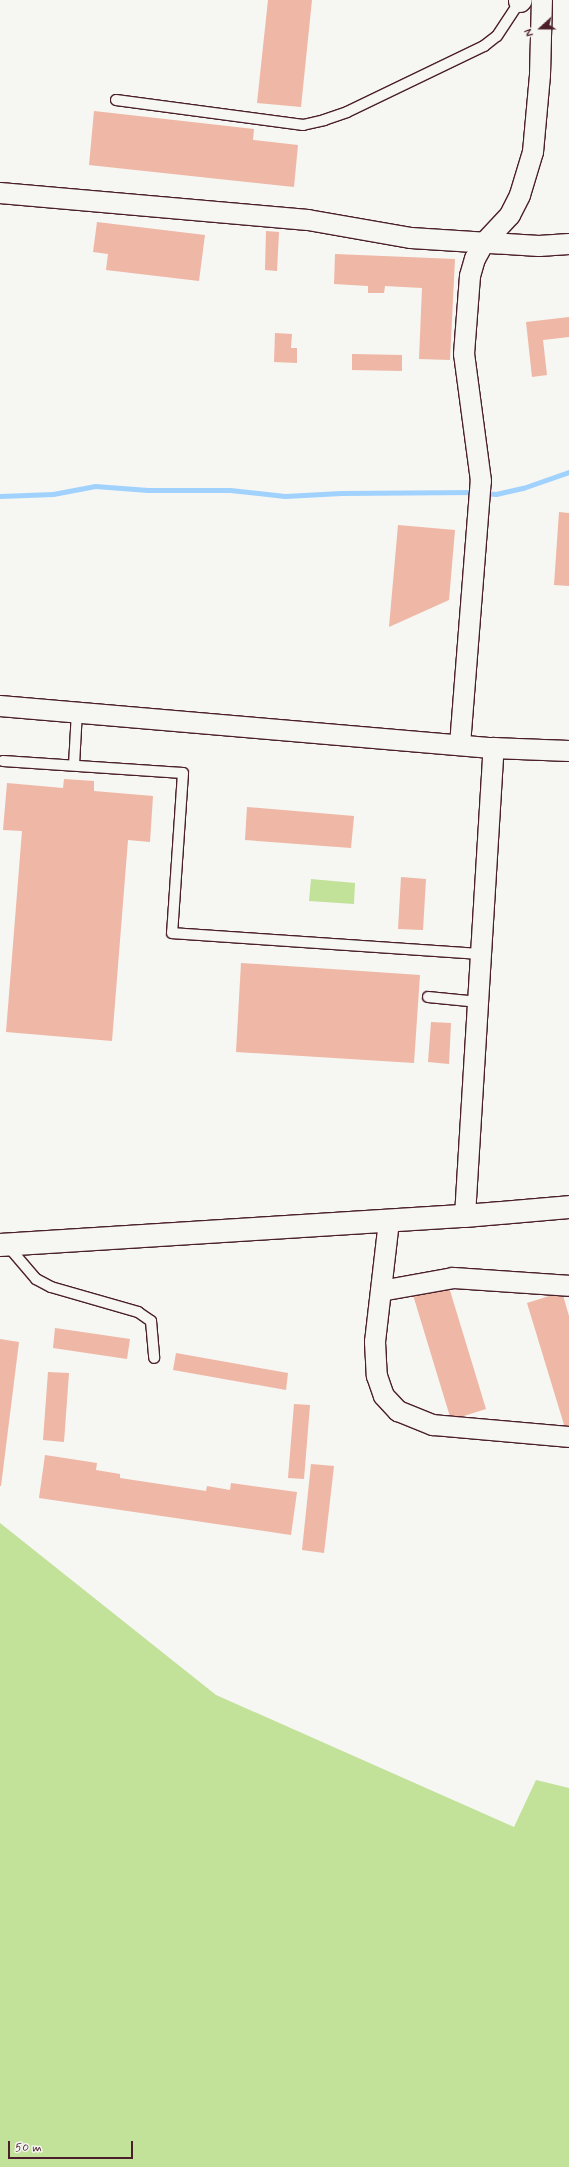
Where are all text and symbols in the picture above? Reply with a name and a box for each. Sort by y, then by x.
north arrow [521,8,561,48]
text: N [522,26,538,38]
scale bar [10,2133,135,2159]
text: 50 m [15,2140,42,2156]

